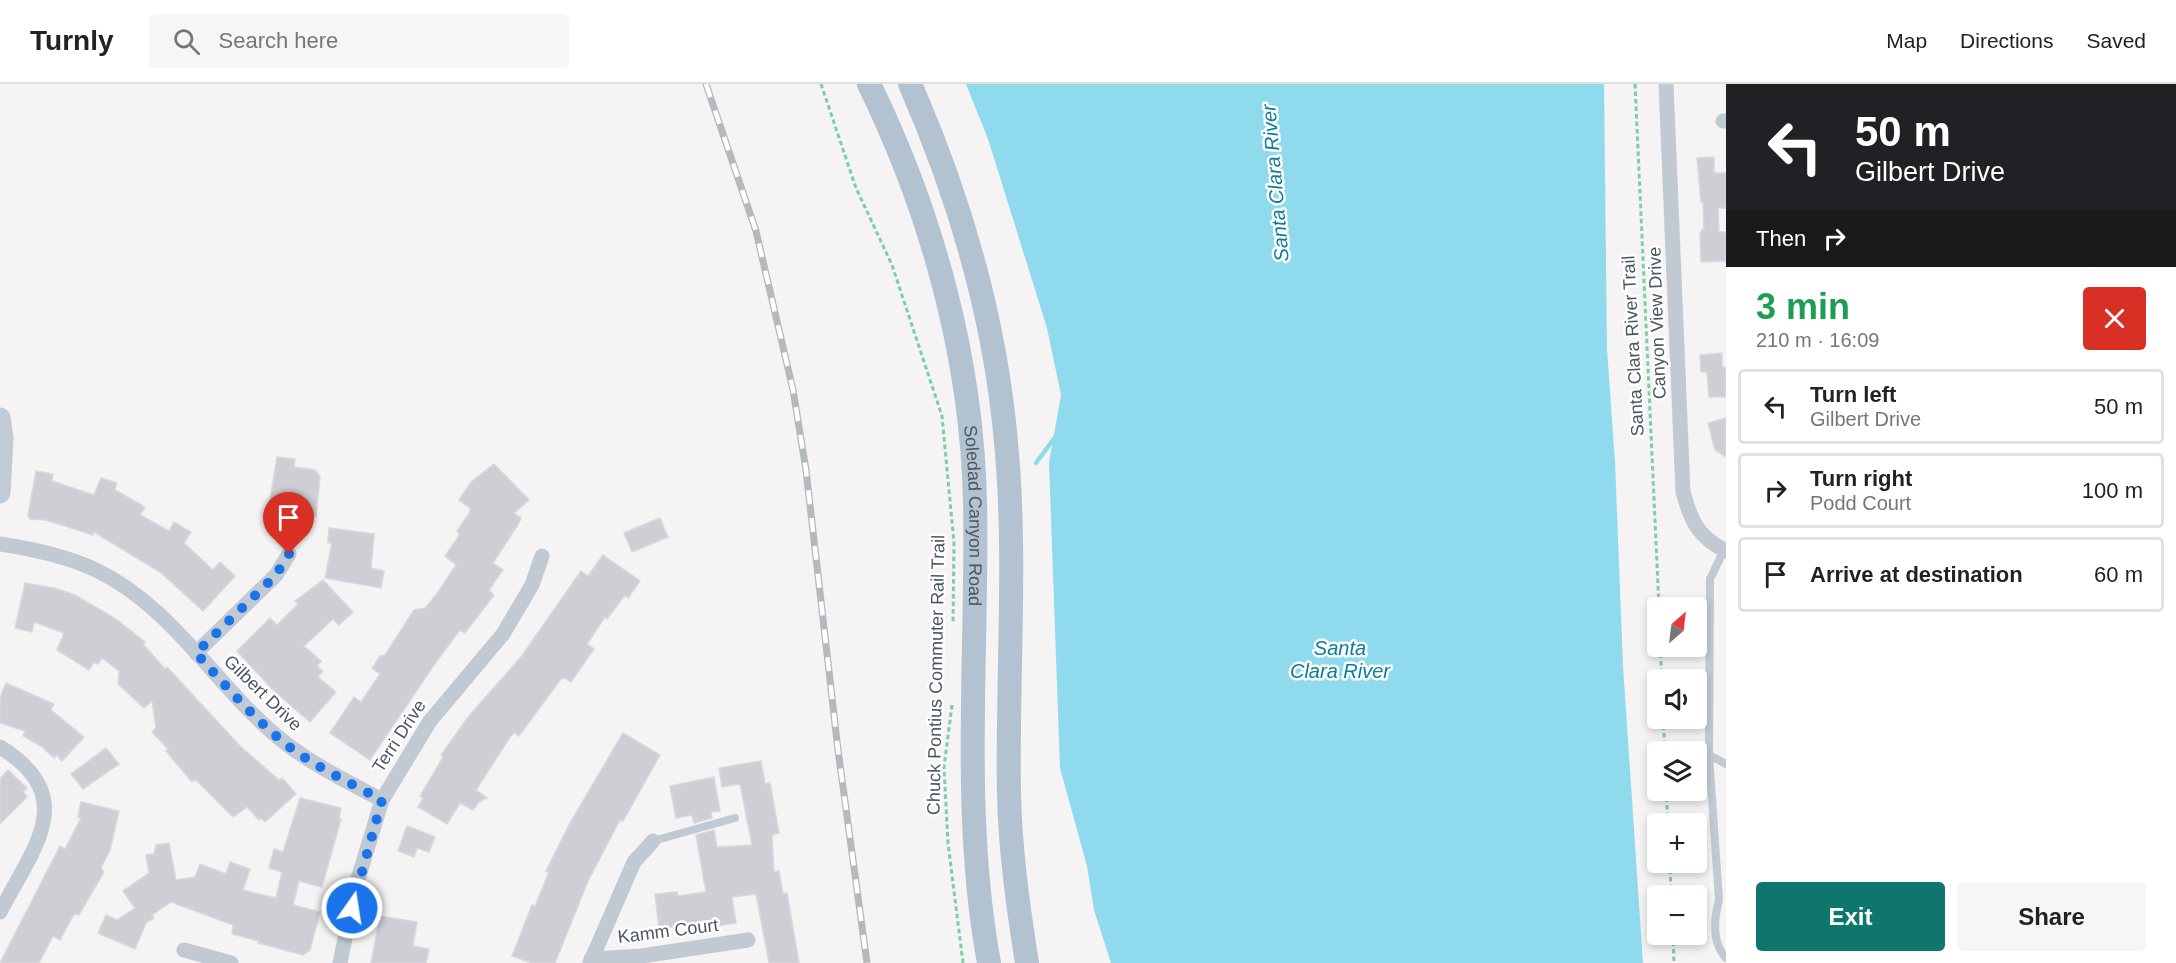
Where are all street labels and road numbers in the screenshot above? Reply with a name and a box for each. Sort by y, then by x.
street label: Canyon View Drive [1644,246,1670,400]
street label: Santa Clara River Trail [1618,255,1648,437]
street label: Soledad Canyon Road [960,424,985,606]
street label: Chuck Pontius Commuter Rail Trail [924,535,948,815]
street label: Gilbert Drive [220,651,306,735]
street label: Terri Drive [368,696,430,776]
street label: Kamm Court [617,915,719,947]

